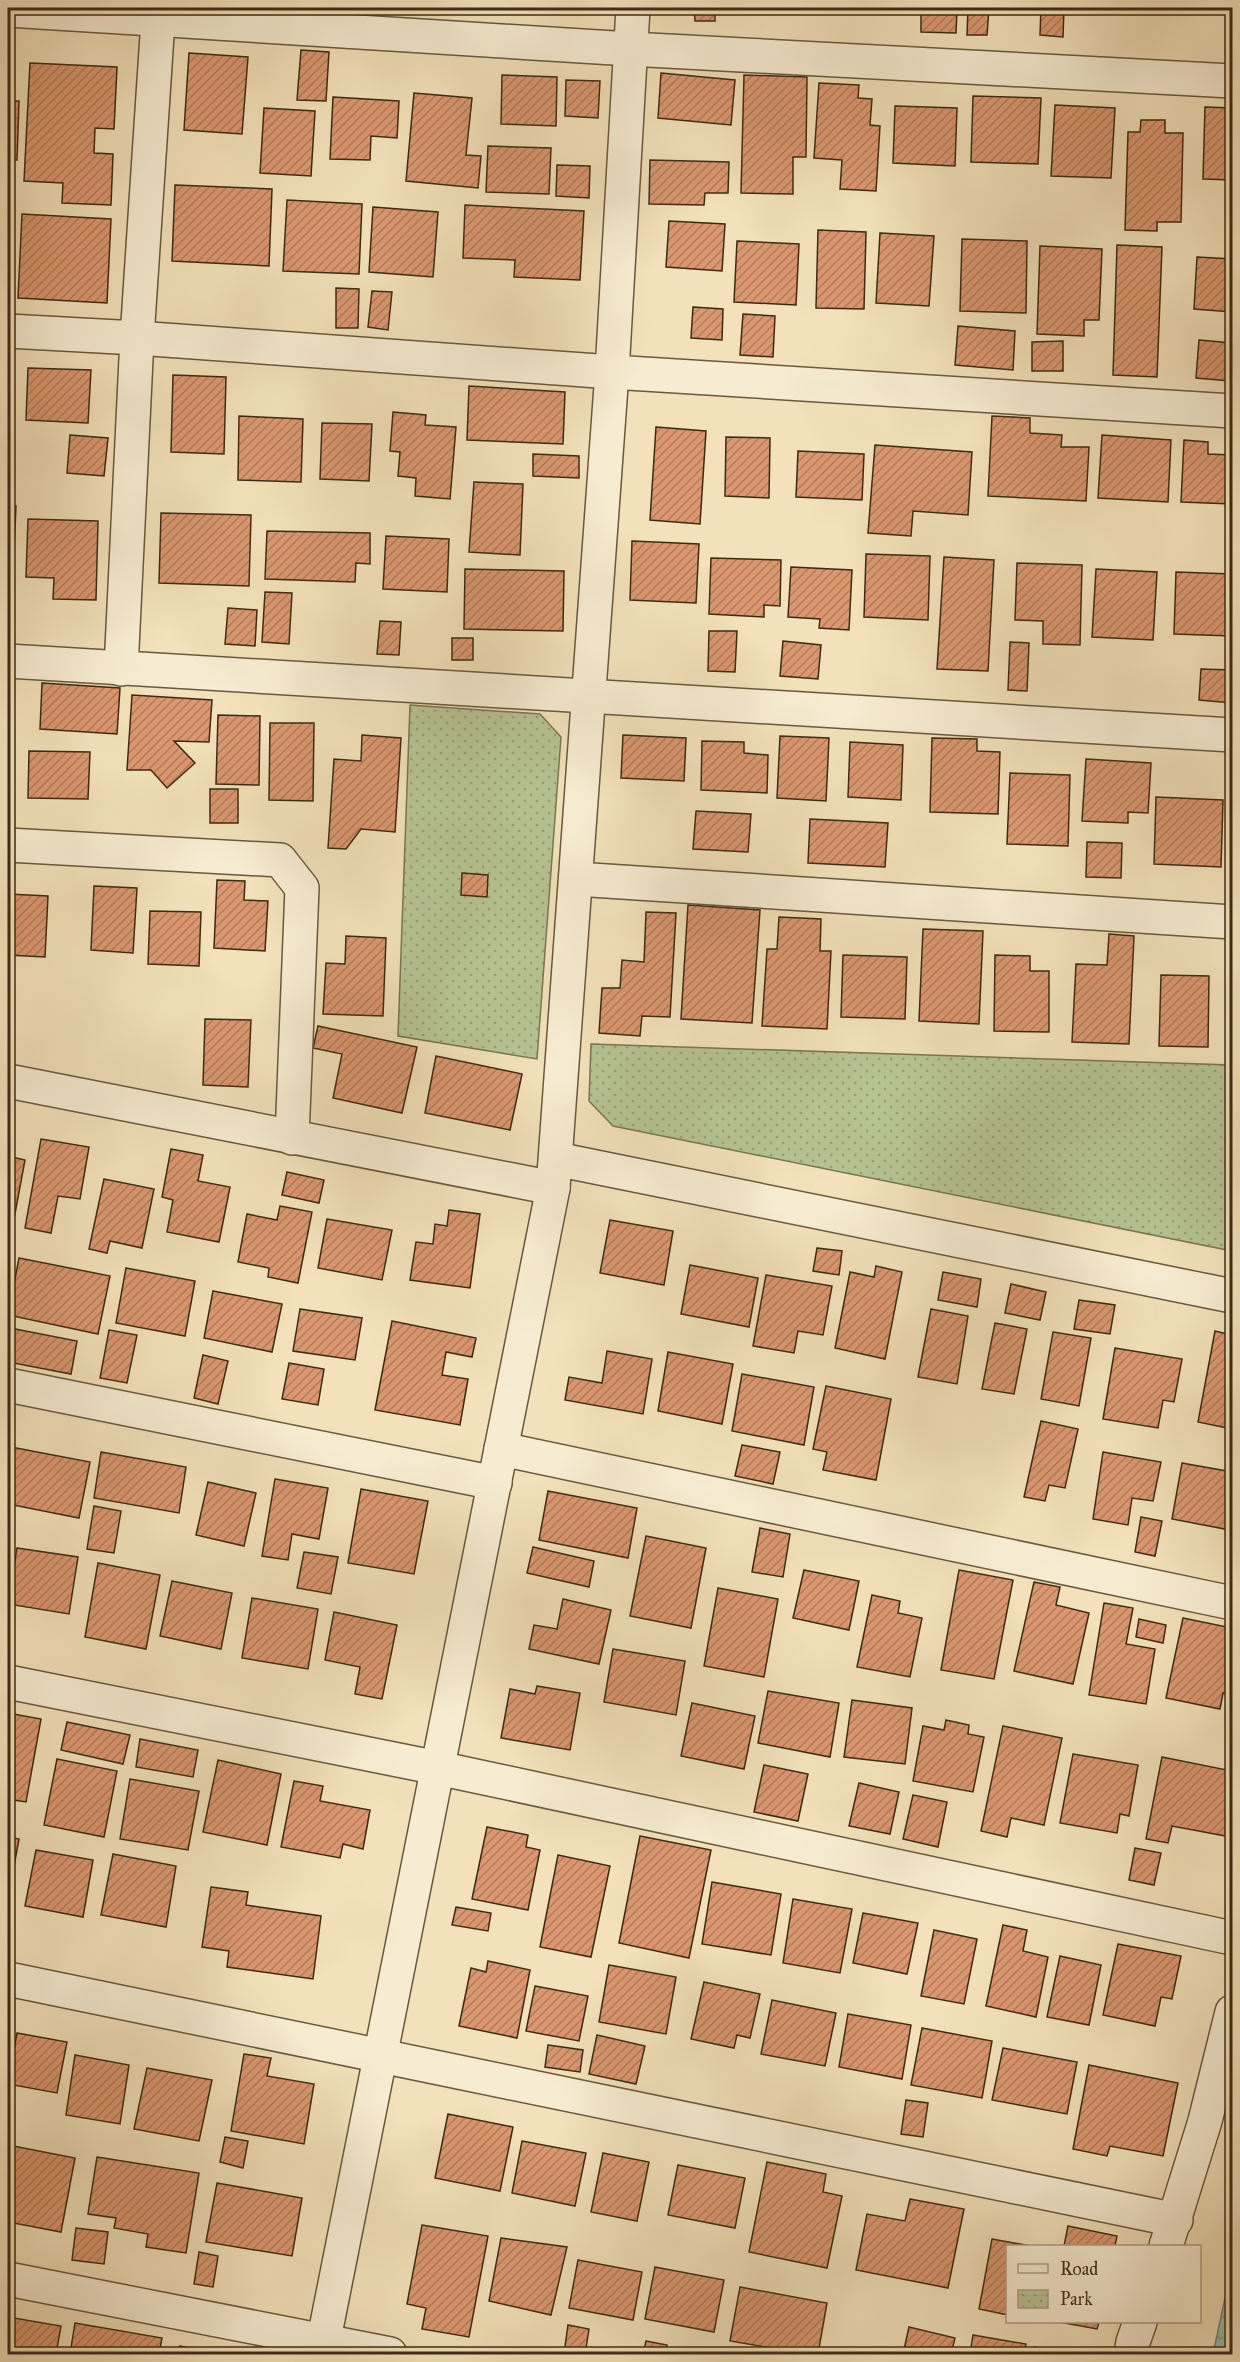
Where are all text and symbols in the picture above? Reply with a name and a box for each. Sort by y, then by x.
legend [1006,2245,1201,2323]
text: Road [1060,2258,1098,2280]
text: Park [1060,2288,1093,2310]

